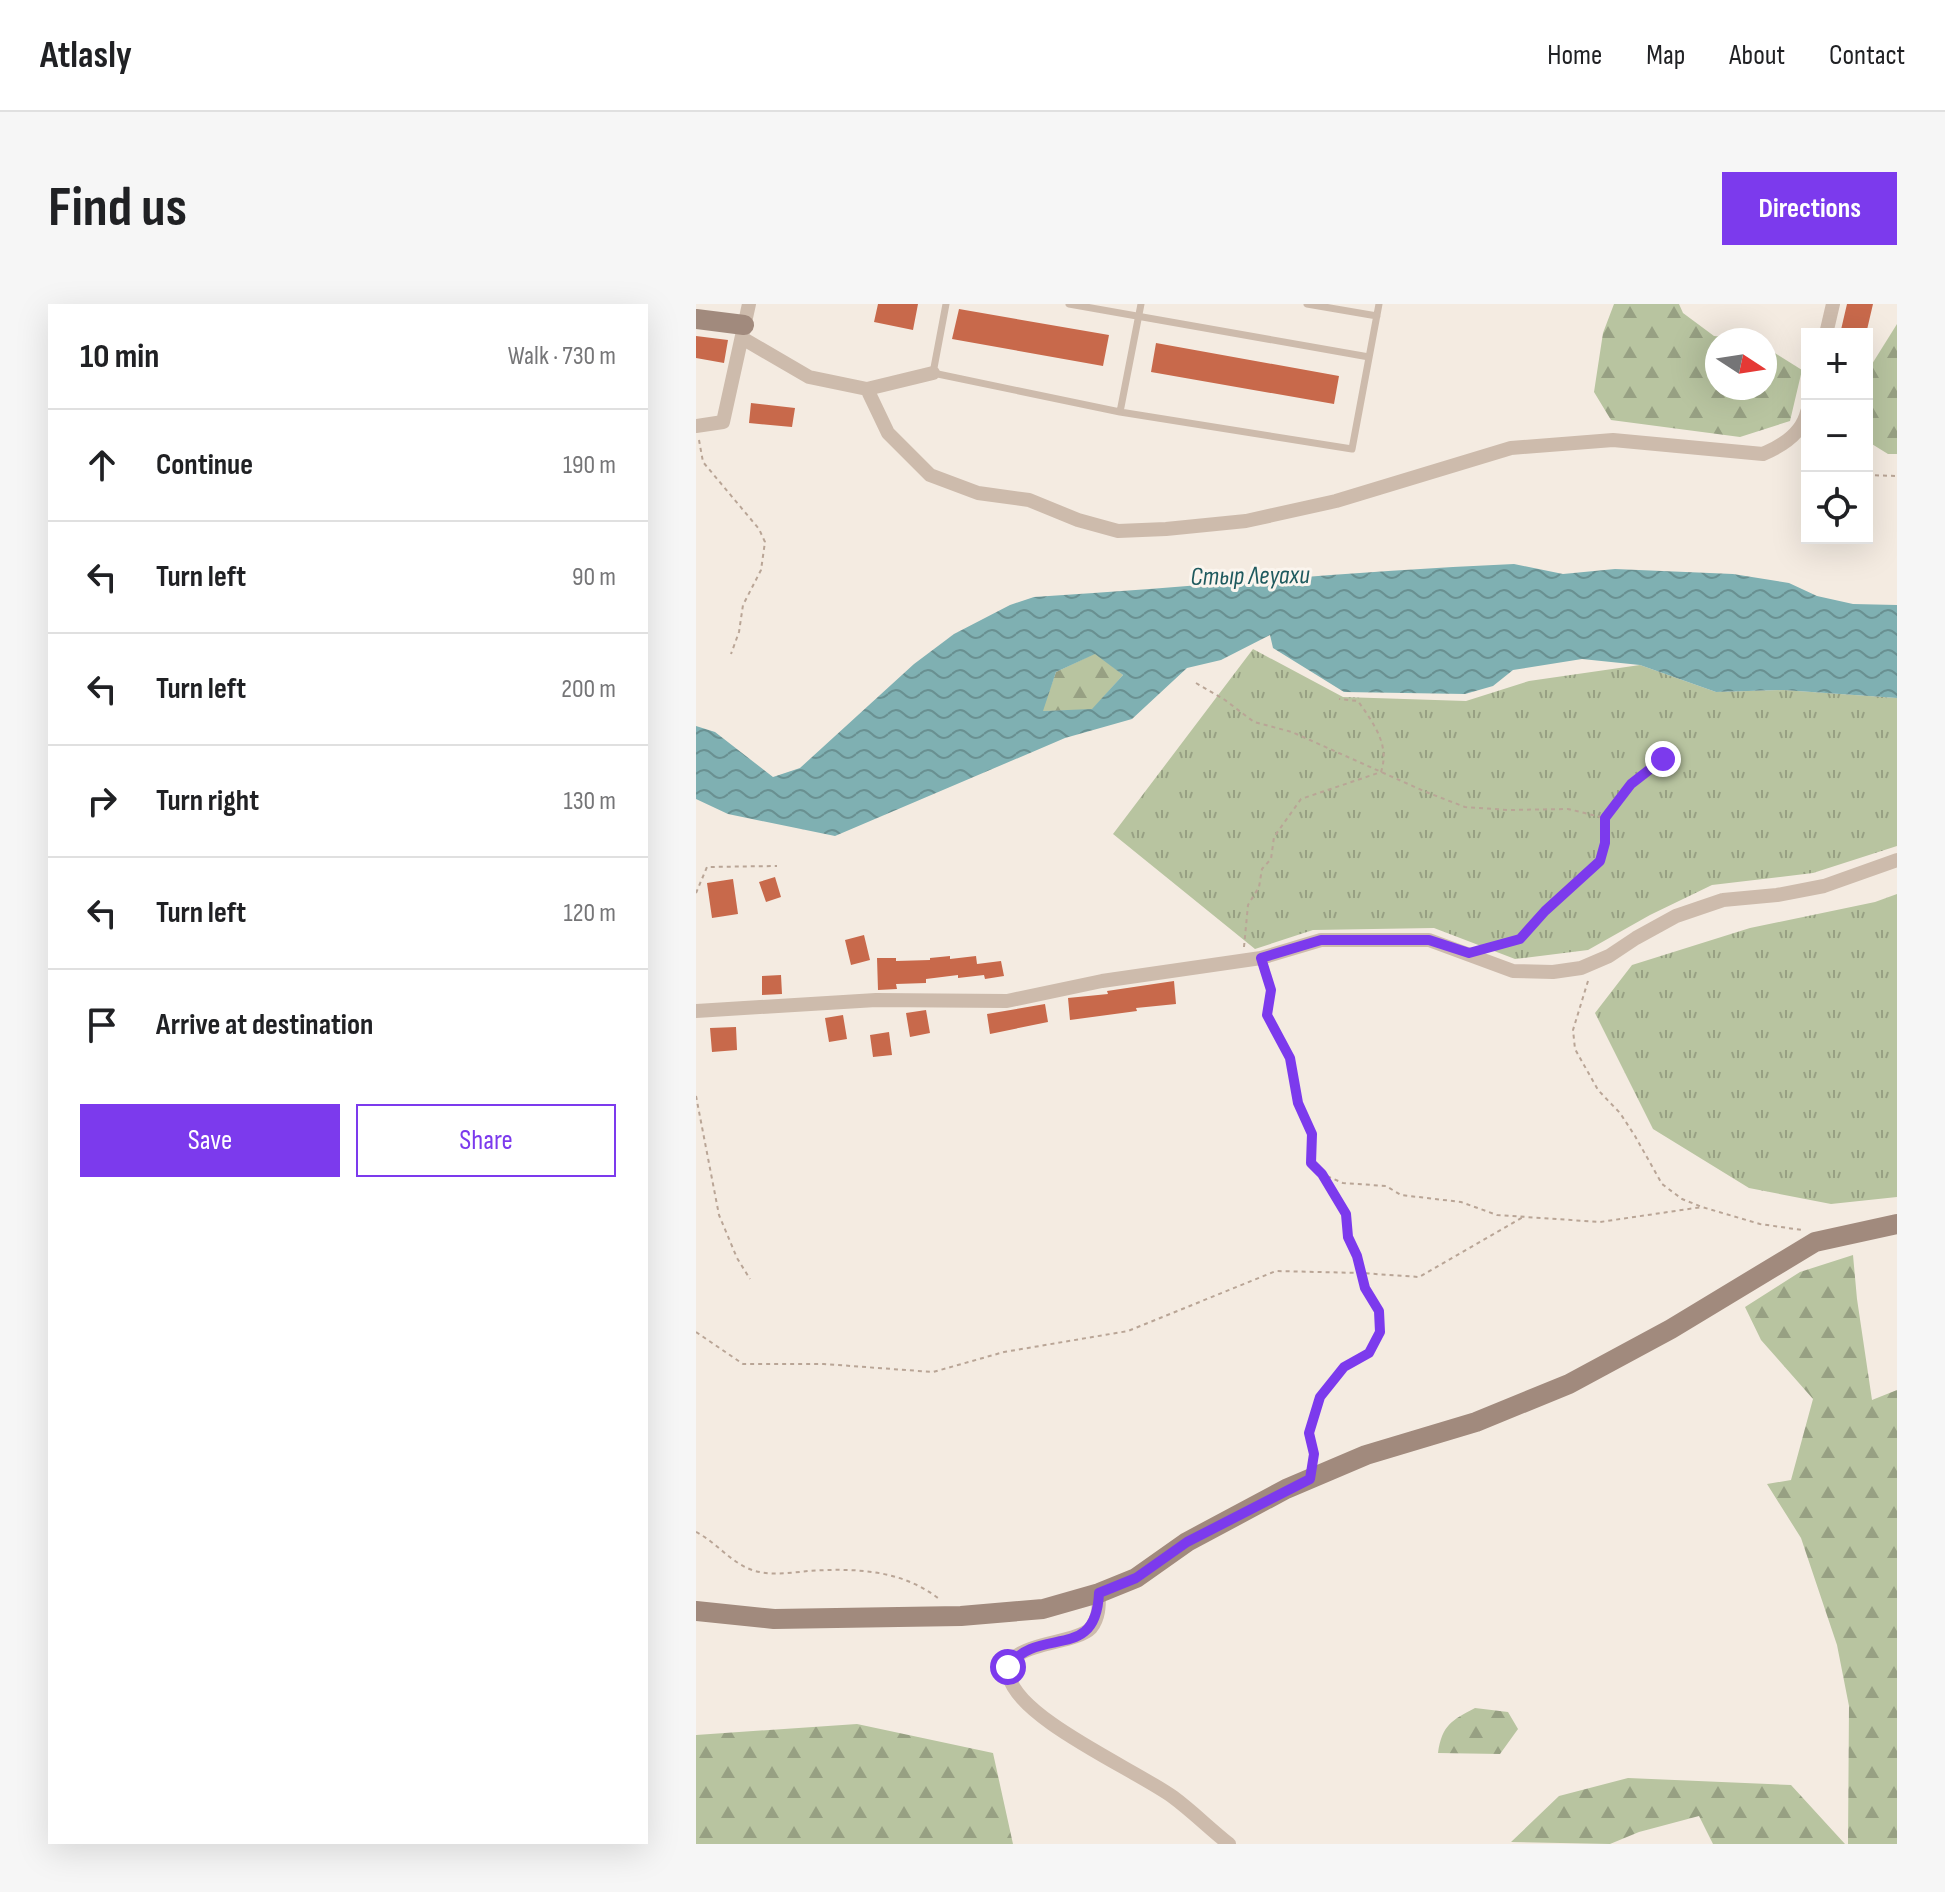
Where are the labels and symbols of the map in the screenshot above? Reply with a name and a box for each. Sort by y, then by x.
north arrow [1705,328,1777,400]
water label: Стыр Леуахи [1190,560,1310,593]
route end [1645,741,1681,777]
route start [990,1649,1026,1685]

